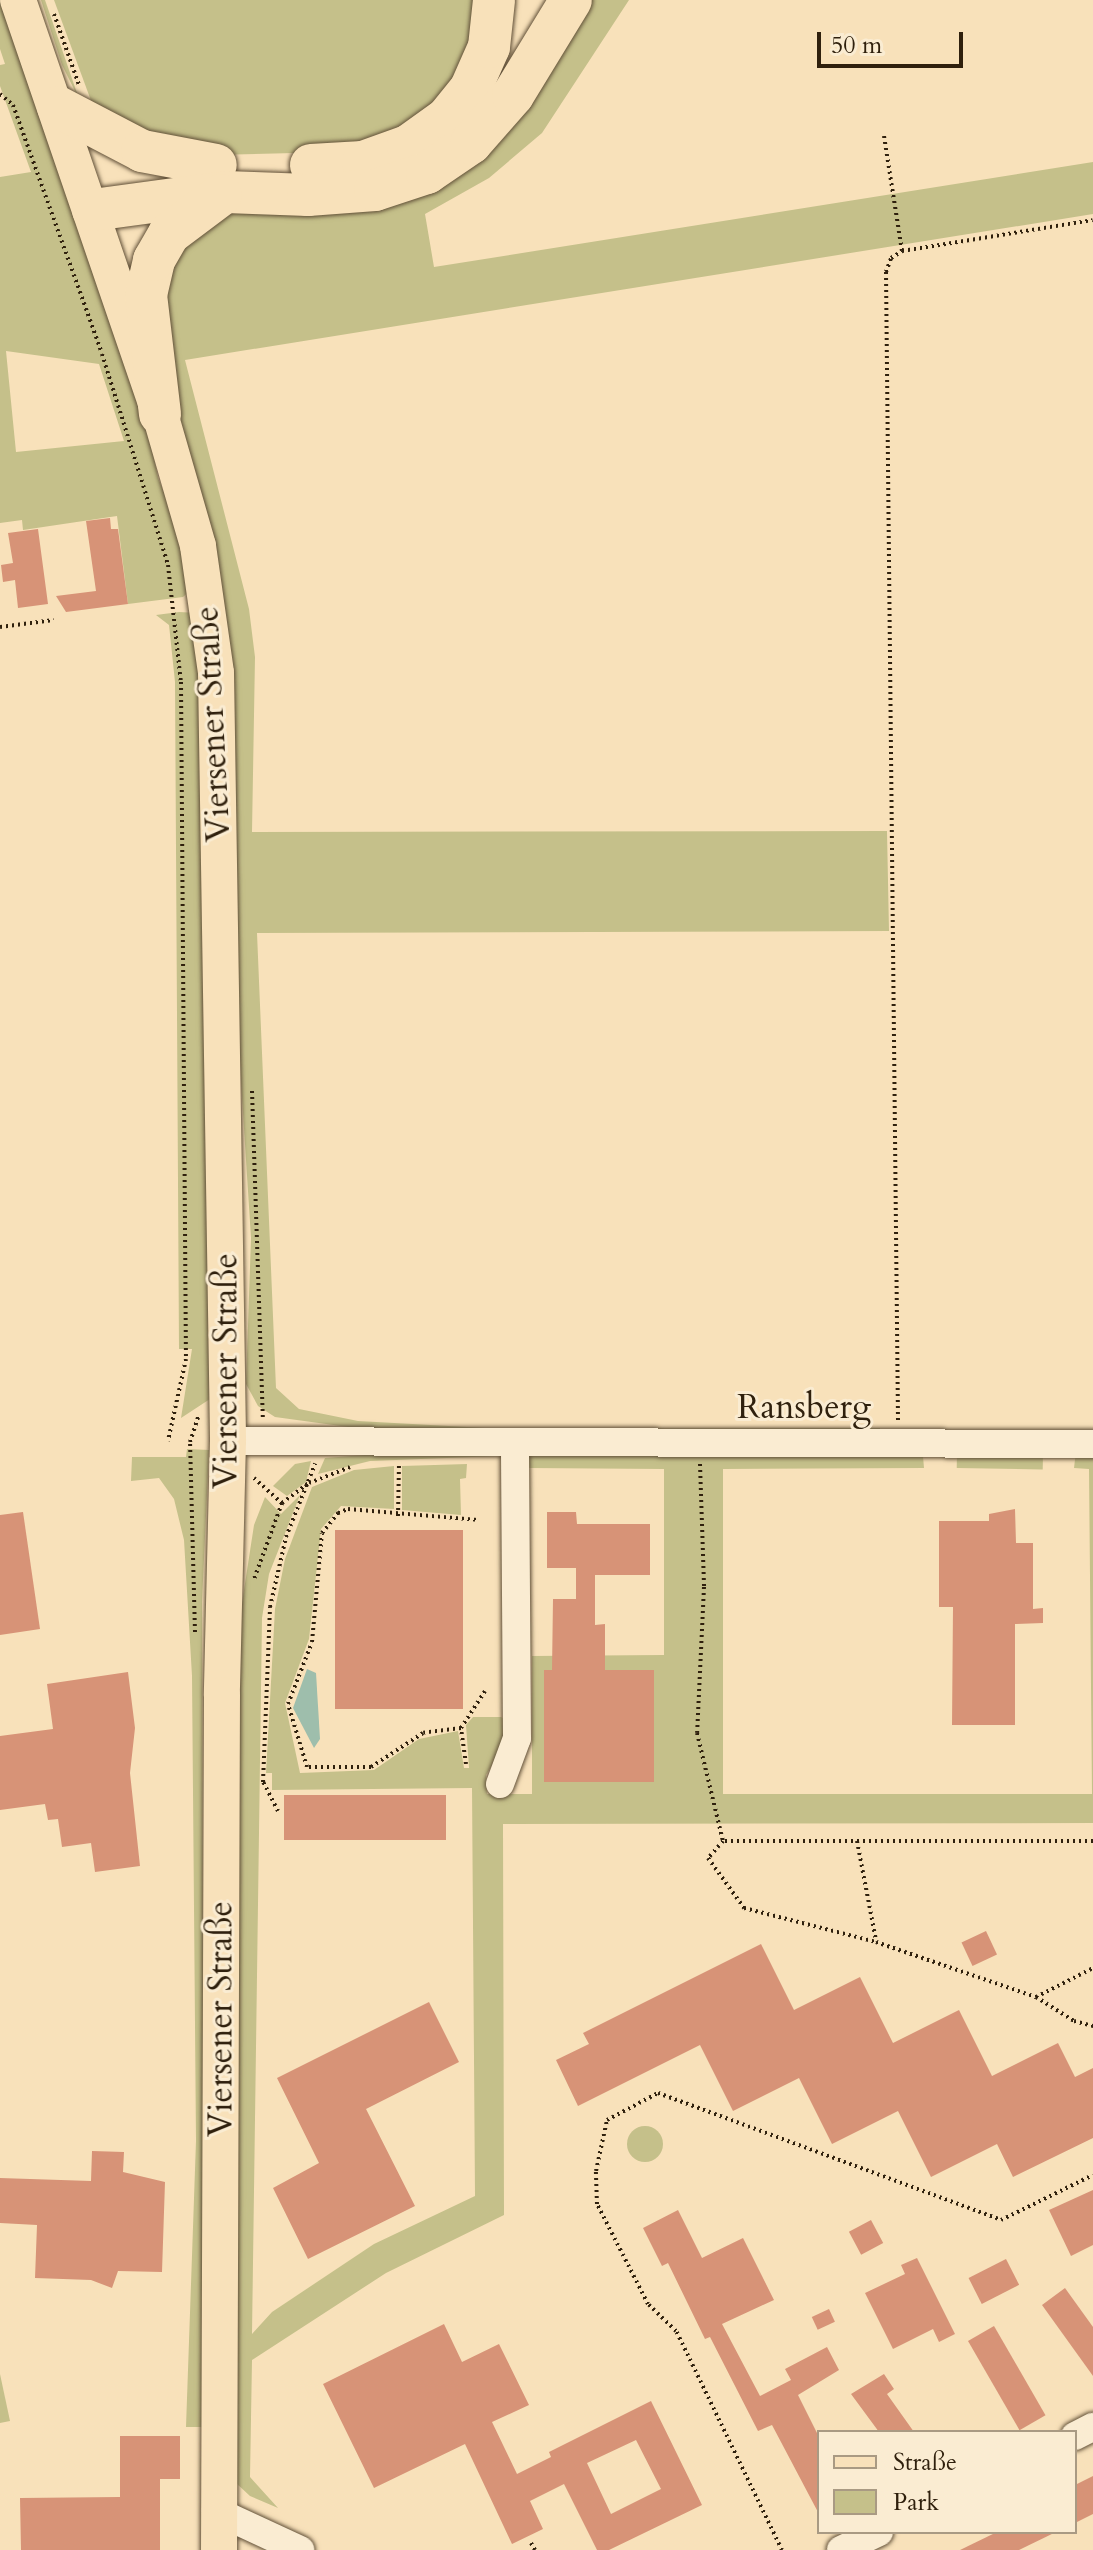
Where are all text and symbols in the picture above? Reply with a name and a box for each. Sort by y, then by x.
scale bar [821,16,967,66]
text: 50 m [831,29,882,62]
street label: Viersener Straße [186,605,240,843]
street label: Viersener Straße [206,1253,246,1489]
street label: Ransberg [737,1388,871,1428]
street label: Viersener Straße [201,1901,241,2137]
legend [817,2430,1077,2534]
text: Straße [893,2446,957,2479]
text: Park [893,2486,939,2519]

